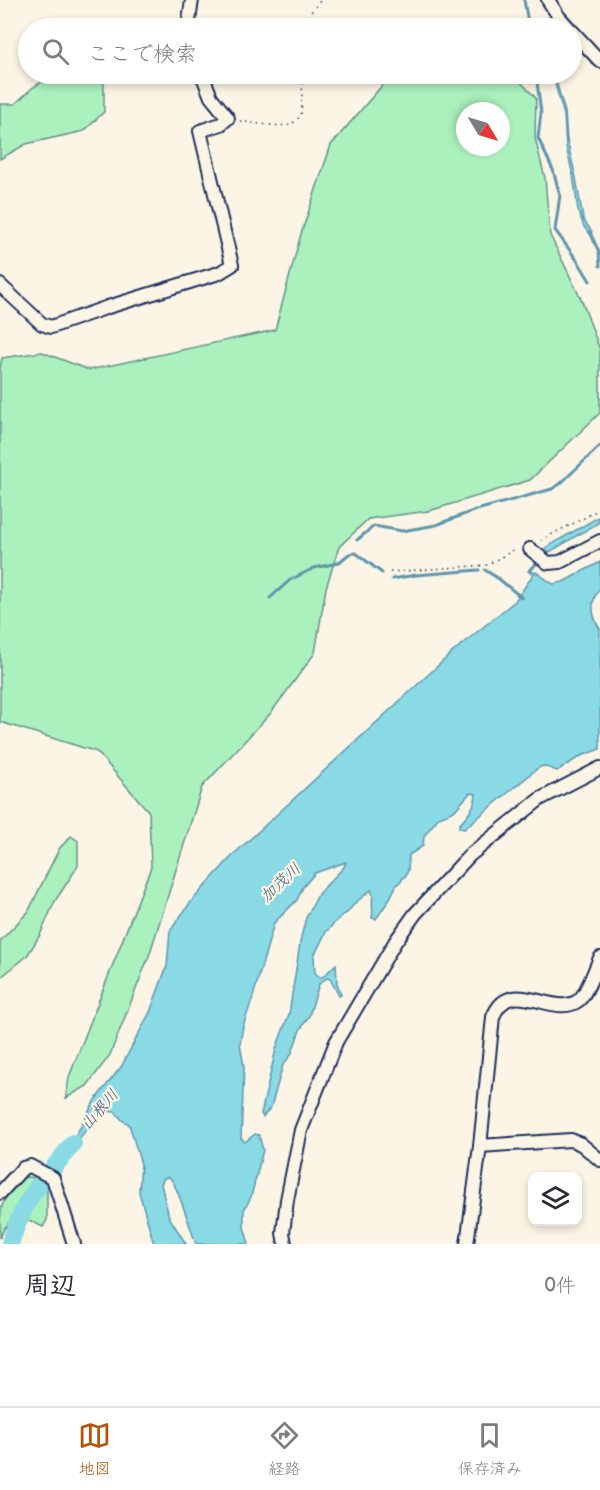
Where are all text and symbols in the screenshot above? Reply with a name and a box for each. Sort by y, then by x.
search box [18,18,582,84]
icon: search [39,35,72,68]
text: ここで検索 [87,41,197,68]
north arrow [456,102,510,156]
water label: 加茂川 [257,860,305,906]
water label: 山根川 [77,1086,123,1134]
map controls [528,1172,582,1226]
button: layers [528,1172,582,1226]
text: 周辺 [24,1271,76,1302]
text: 0件 [544,1274,576,1298]
tab: 地図 [78,1419,111,1479]
tab: 経路 [268,1419,301,1479]
tab: 保存済み [458,1419,522,1479]

